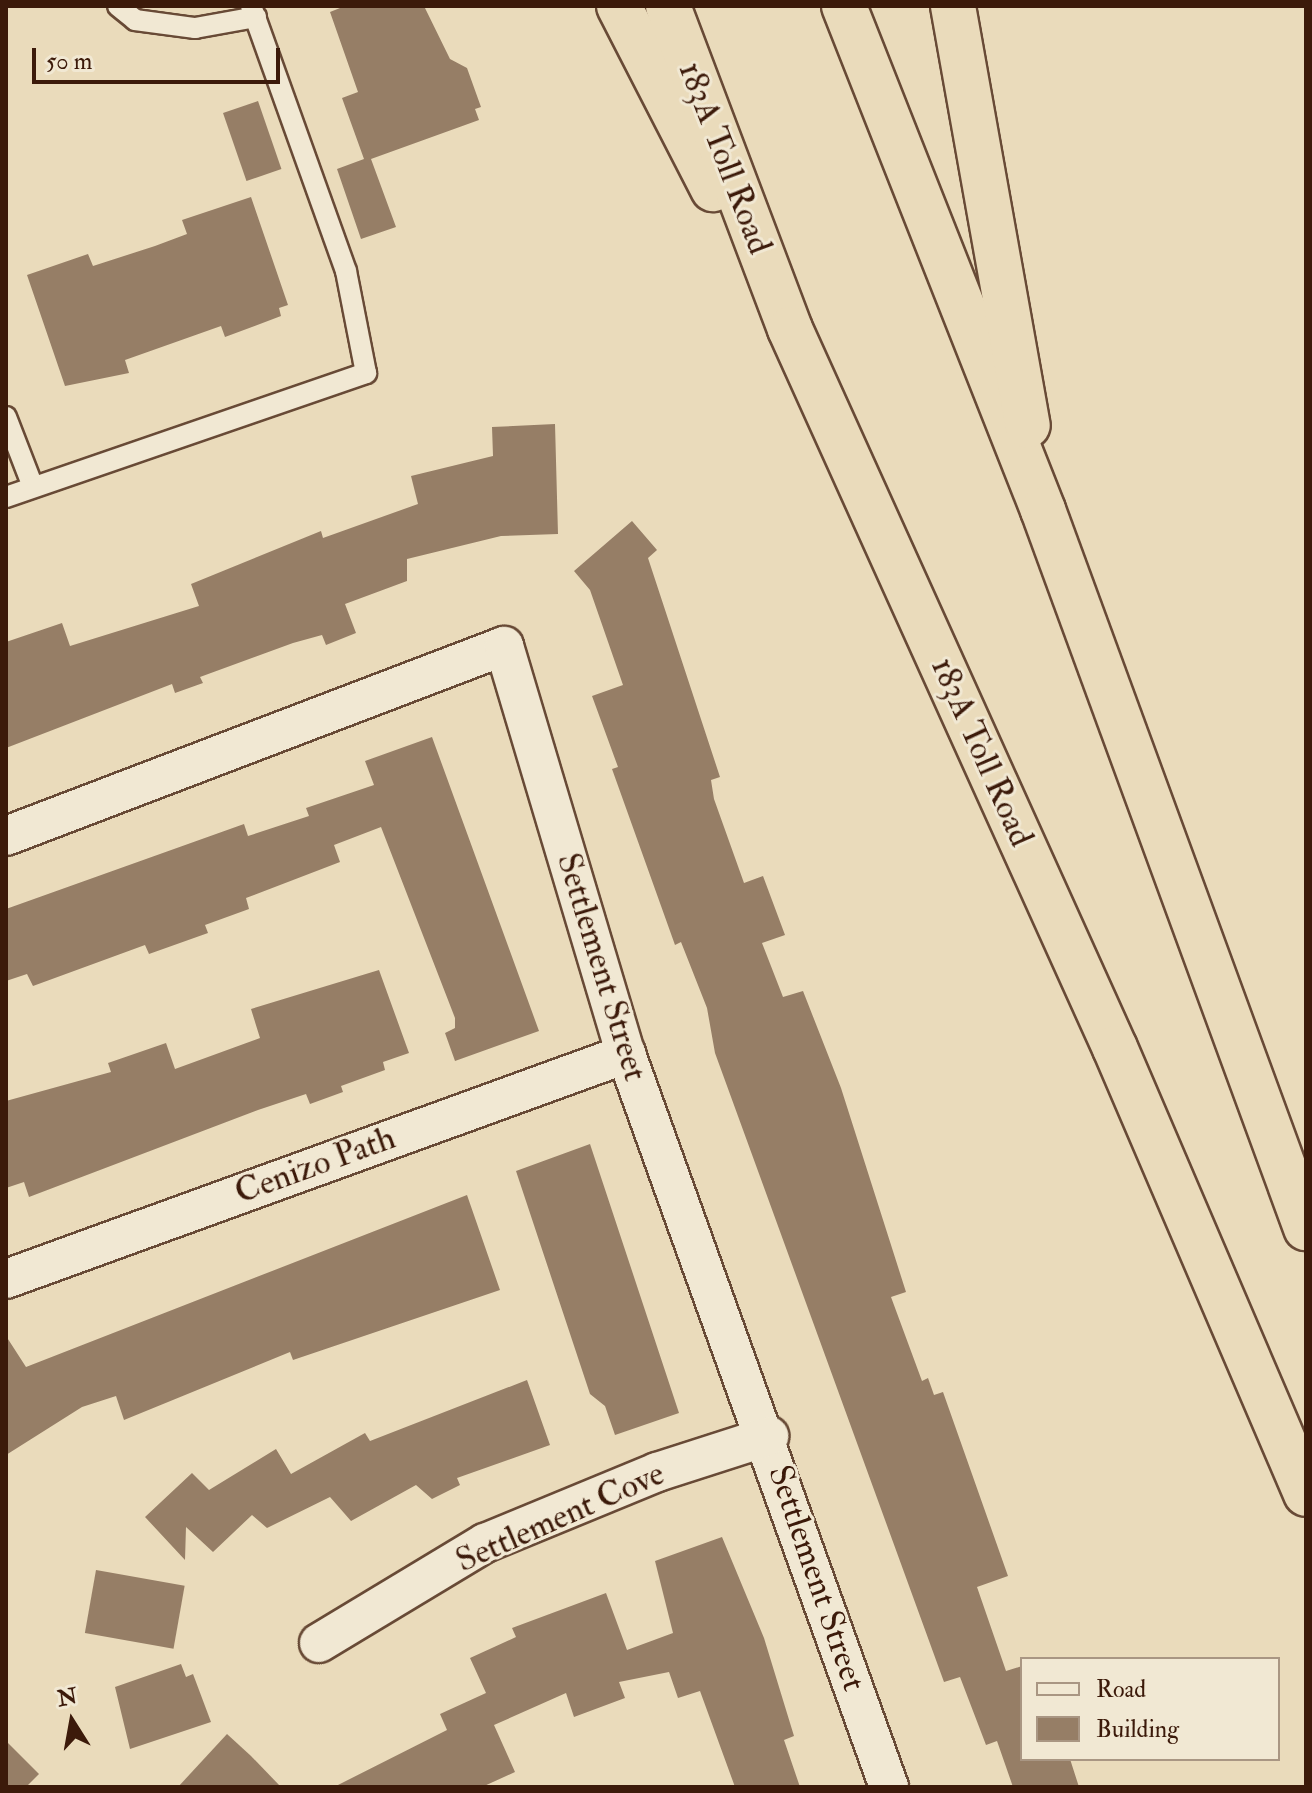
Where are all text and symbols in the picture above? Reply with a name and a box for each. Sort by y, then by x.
scale bar [36,32,284,82]
text: 50 m [46,46,92,77]
street label: 183A Toll Road [670,56,780,260]
street label: 183A Toll Road [922,651,1042,853]
street label: Settlement Street [548,848,656,1086]
street label: Cenizo Path [229,1117,401,1213]
street label: Settlement Cove [450,1453,670,1581]
street label: Settlement Street [759,1460,875,1696]
legend [1020,1657,1280,1761]
text: Road [1096,1674,1146,1705]
north arrow [32,1681,112,1761]
text: N [55,1682,80,1713]
text: Building [1096,1714,1179,1745]

